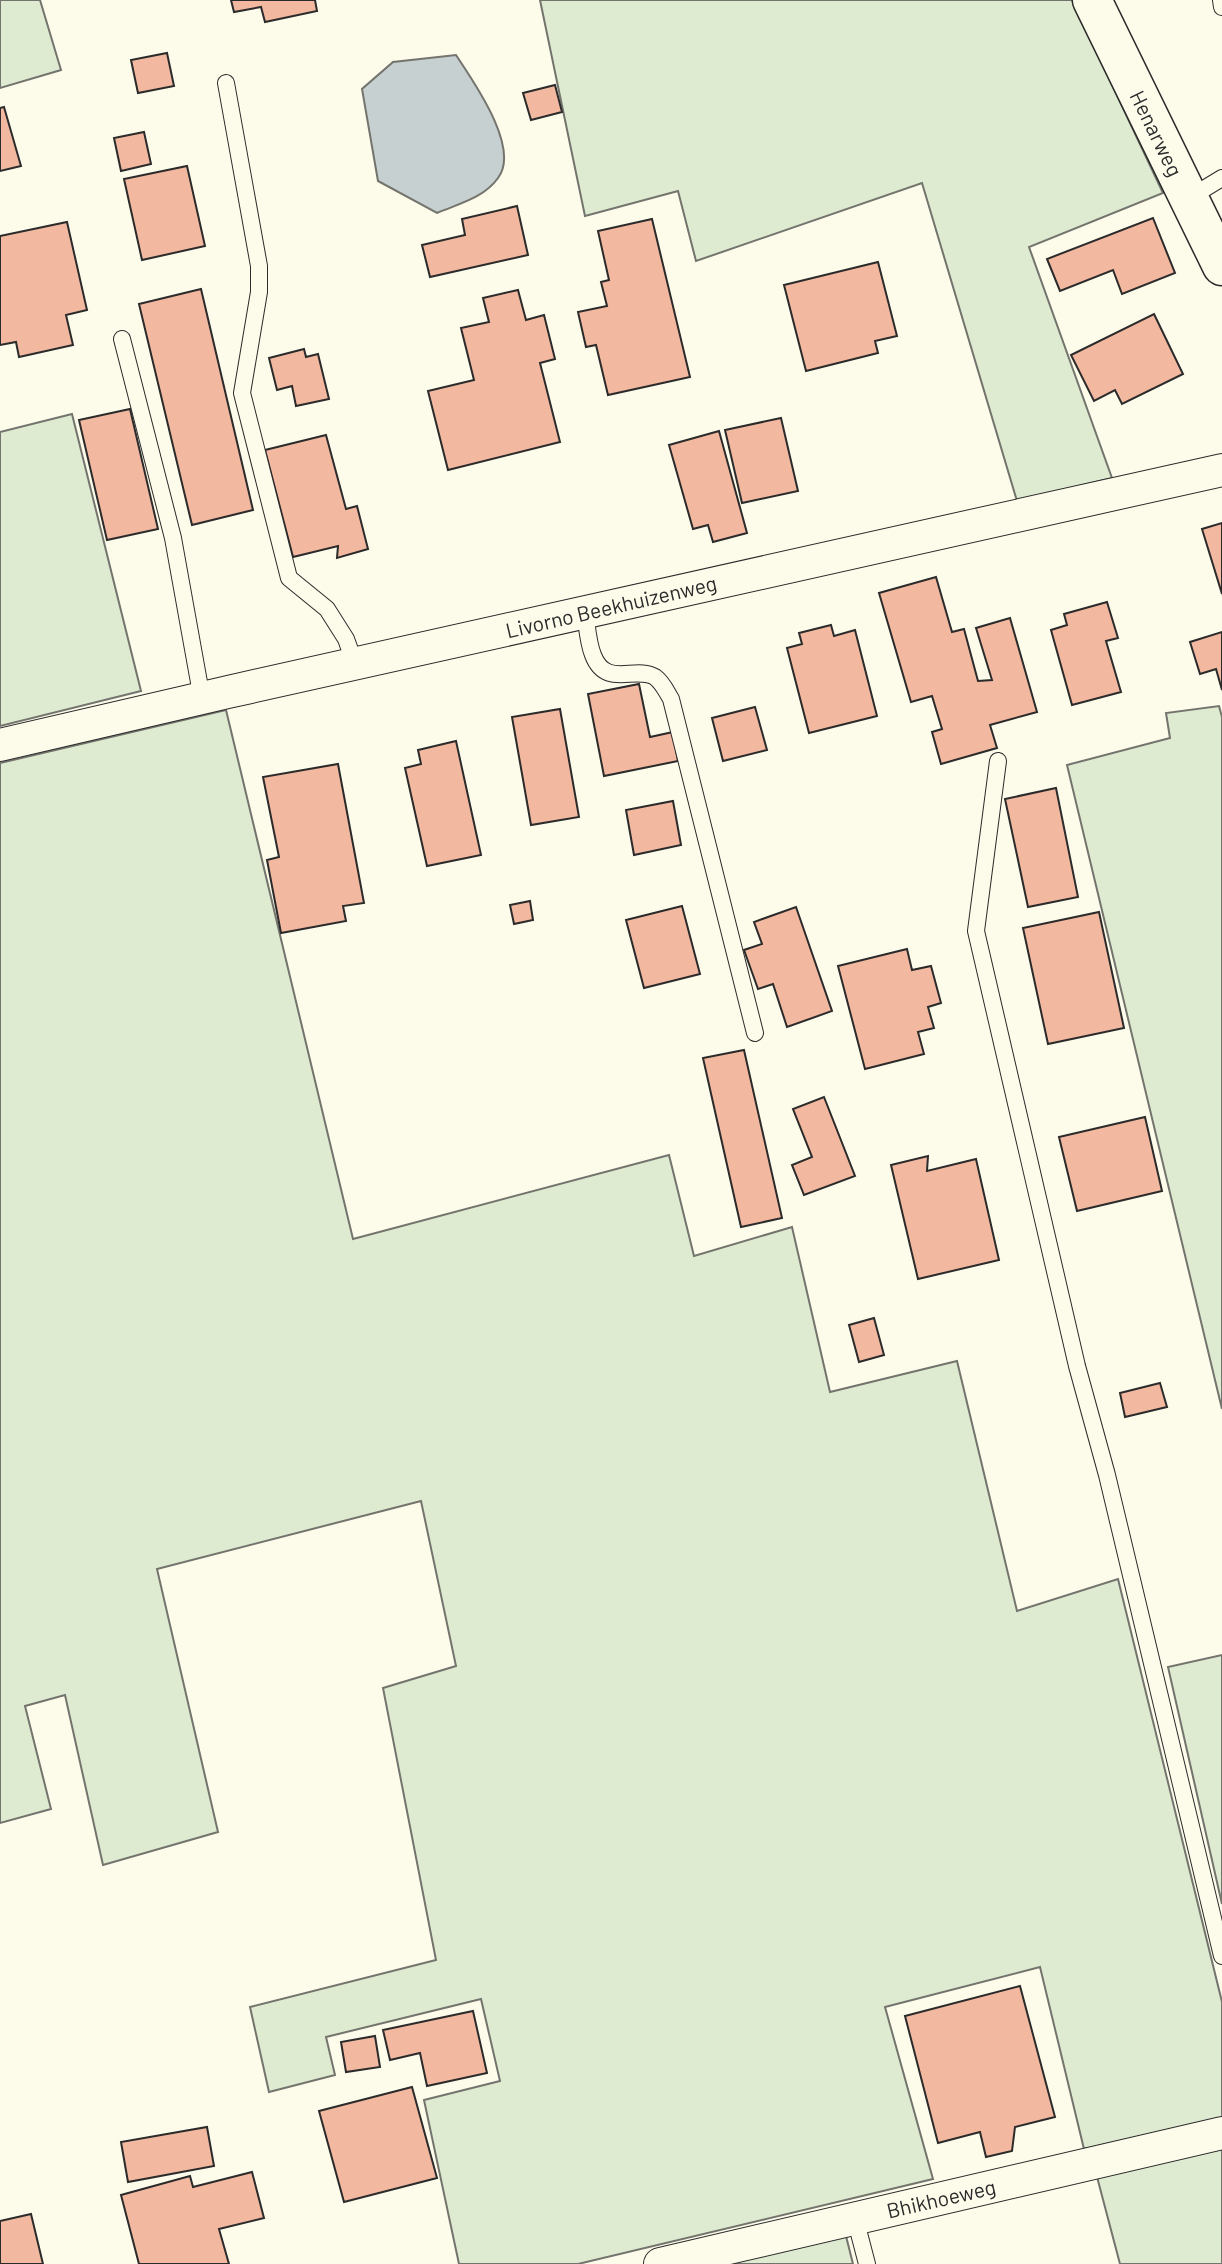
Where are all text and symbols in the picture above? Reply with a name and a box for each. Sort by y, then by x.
street label: Henarweg [1126,86,1188,180]
street label: Livorno Beekhuizenweg [503,570,719,642]
street label: Bhikhoeweg [884,2173,998,2223]

